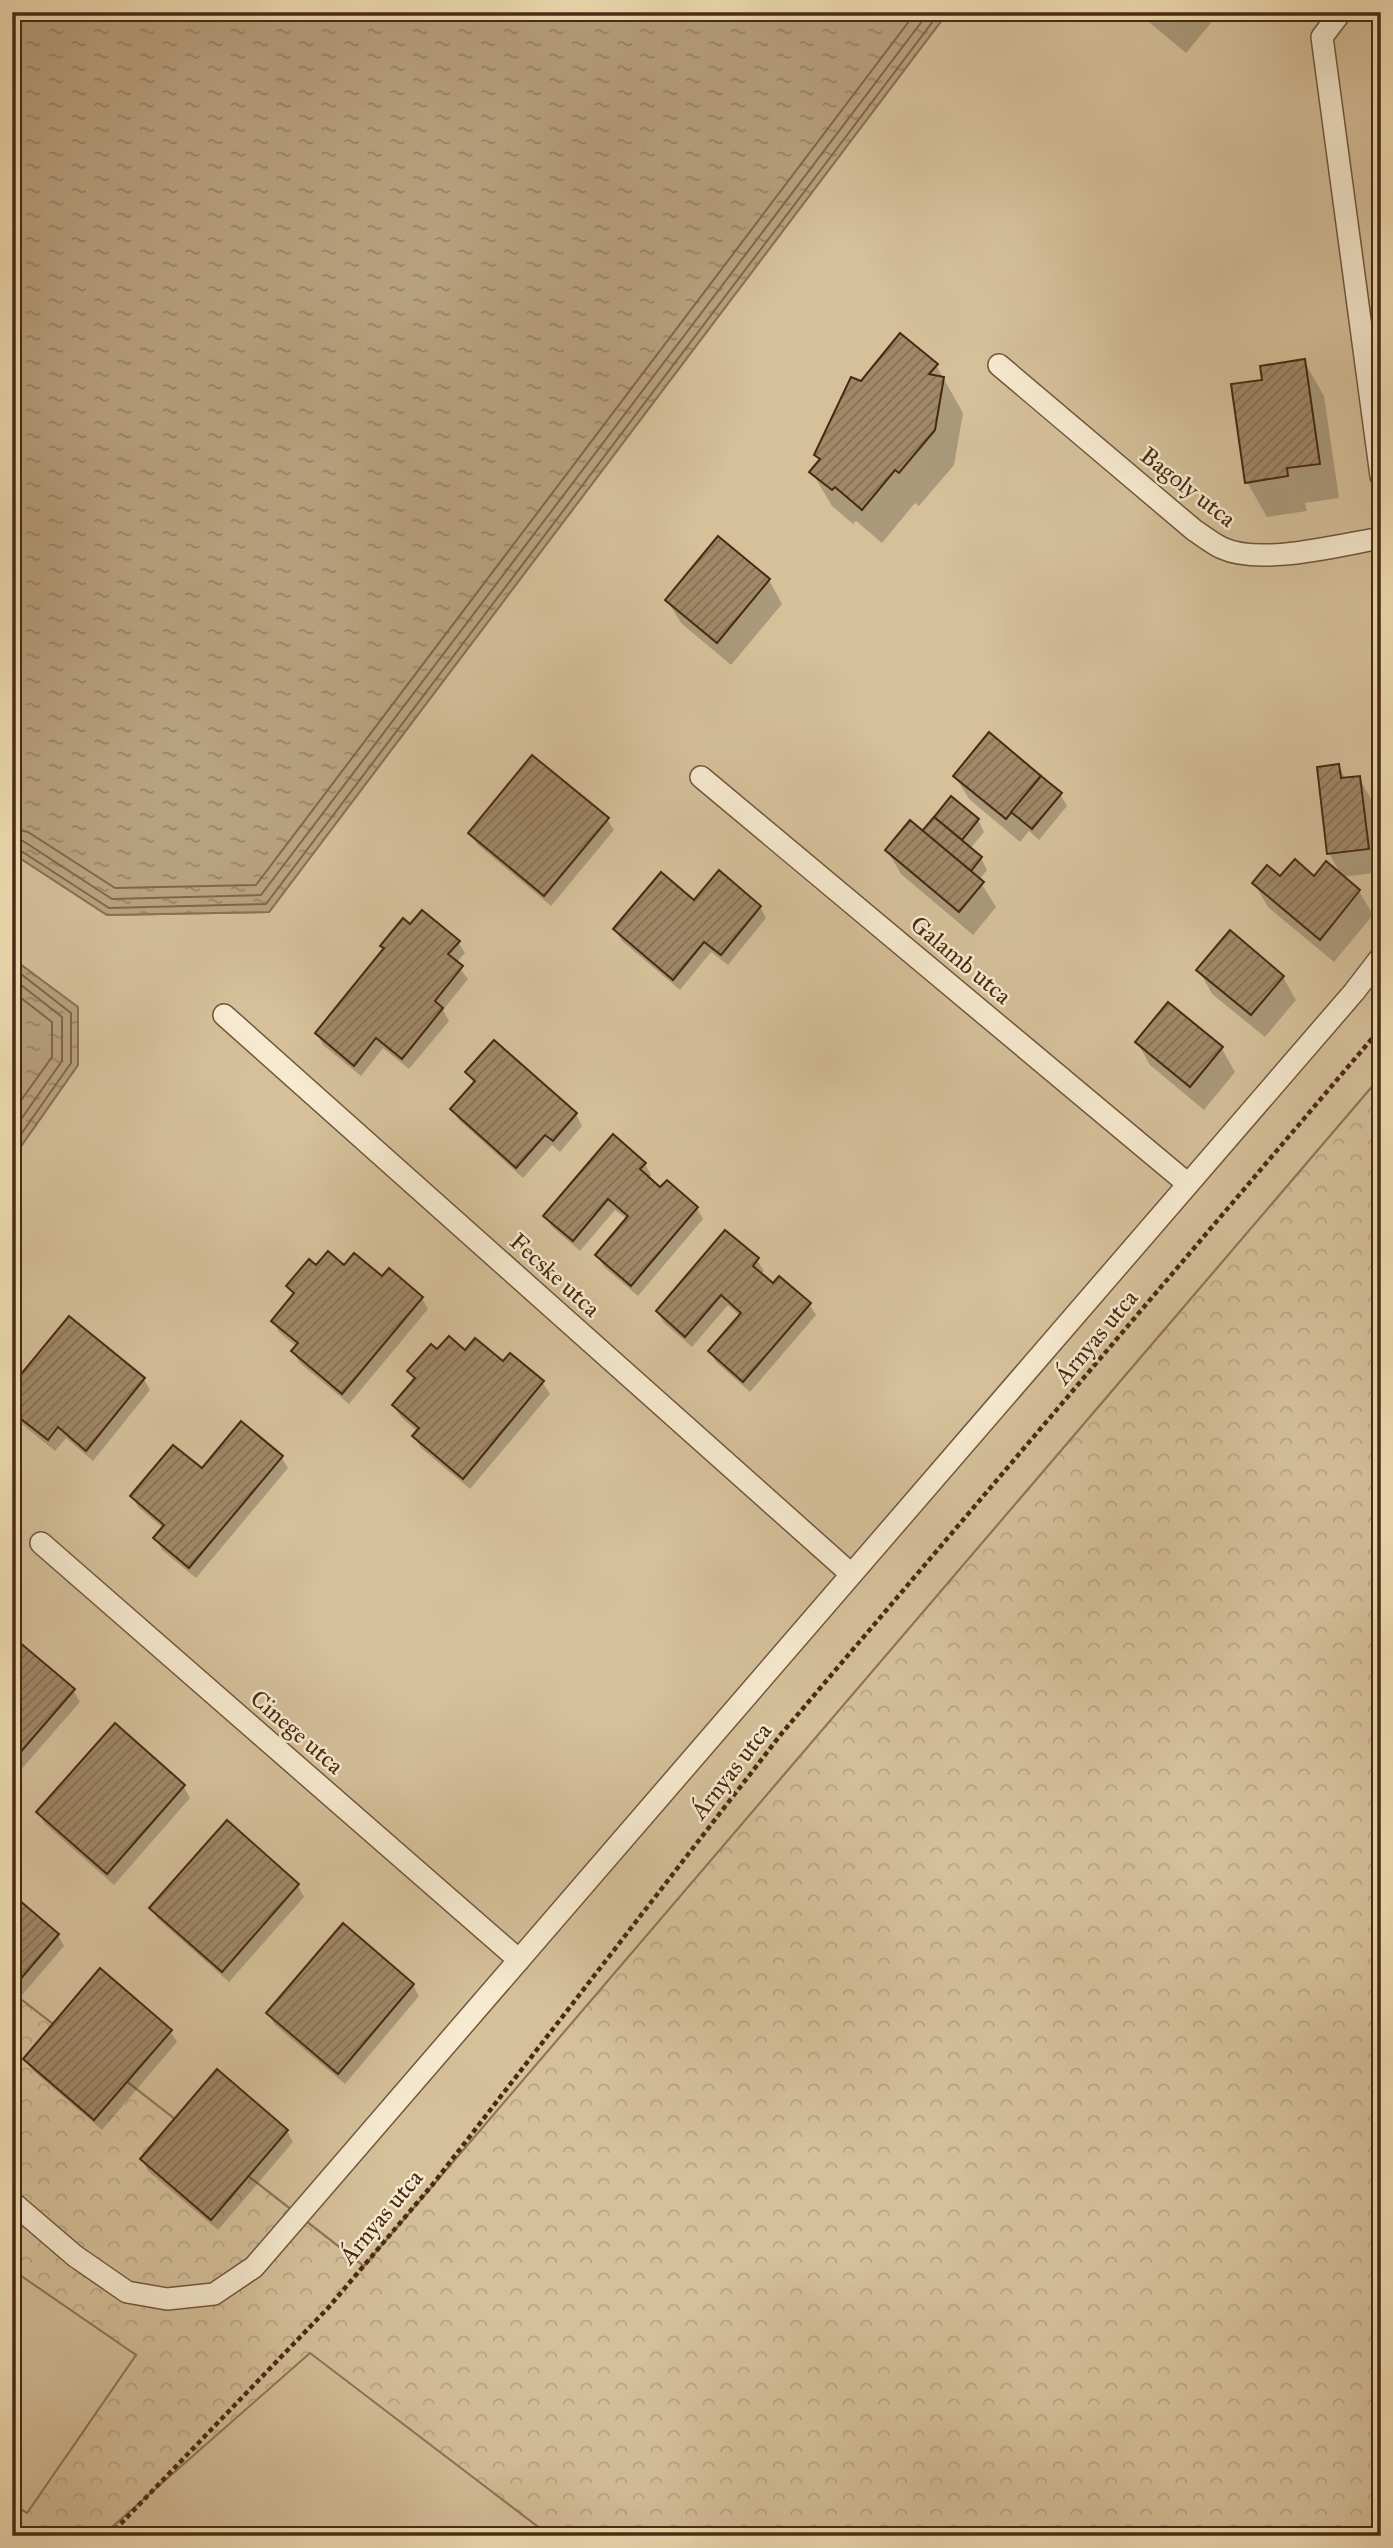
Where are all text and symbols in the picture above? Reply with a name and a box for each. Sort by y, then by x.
street label: Bagoly utca [1134,440,1243,534]
street label: Galamb utca [904,909,1018,1011]
street label: Fecske utca [503,1227,607,1324]
street label: Árnyas utca [1047,1283,1145,1391]
street label: Cinege utca [244,1683,350,1781]
street label: Árnyas utca [683,1716,779,1826]
street label: Árnyas utca [332,2163,430,2271]

